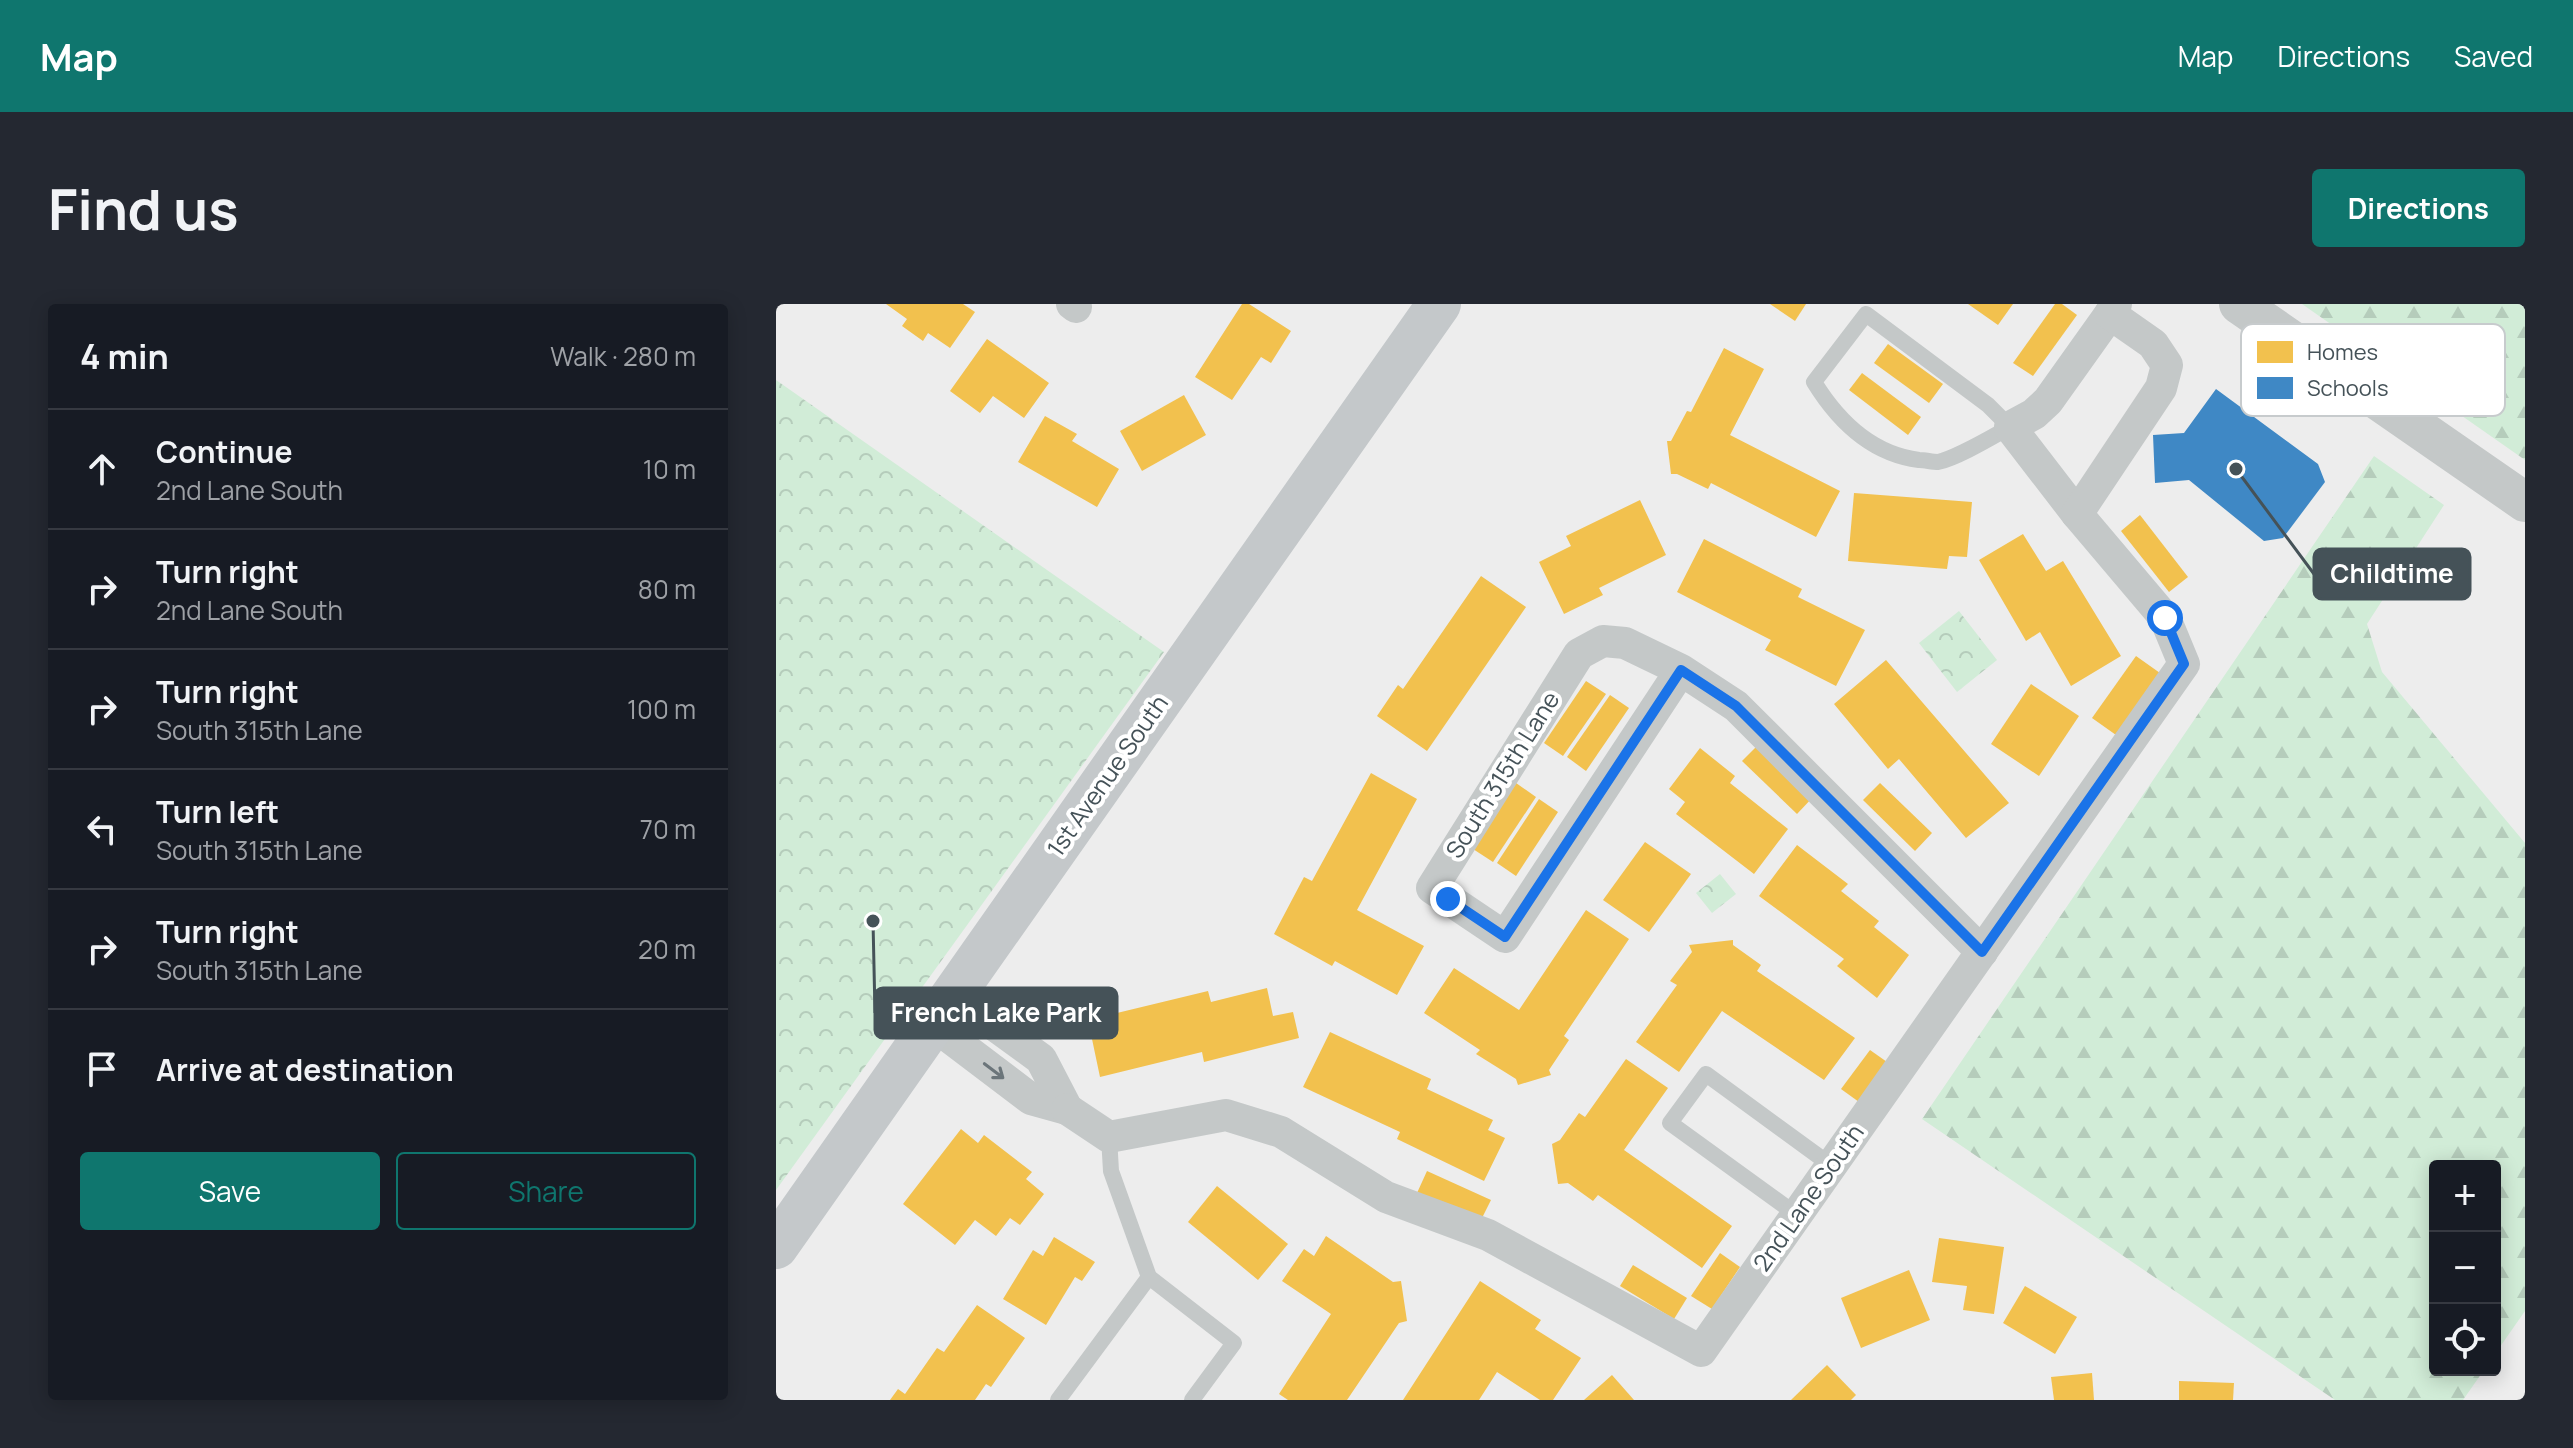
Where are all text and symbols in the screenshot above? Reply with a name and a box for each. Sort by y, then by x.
text: Map [40,30,118,82]
text: Map [2178,37,2233,75]
text: Directions [2277,37,2410,75]
text: Saved [2454,37,2533,75]
button: Directions [2312,169,2525,247]
text: Find us [48,170,239,247]
legend [2241,324,2505,416]
text: 4 min [80,333,169,379]
text: Homes [2307,337,2378,367]
text: Walk · 280 m [550,338,696,374]
text: Schools [2307,373,2389,403]
text: Continue [156,431,292,472]
icon: ahead [80,447,124,491]
text: 10 m [643,451,696,487]
text: 2nd Lane South [156,472,343,508]
callout: Childtime [2314,549,2470,599]
text: Turn right [156,551,299,592]
text: Childtime [2330,555,2454,591]
icon: right [80,567,124,611]
text: 80 m [638,571,696,607]
text: 2nd Lane South [156,592,343,628]
route start [2147,600,2183,636]
text: Turn right [156,671,299,712]
street label: South 315th Lane [1437,685,1566,864]
icon: right [80,687,124,731]
street label: 1st Avenue South [1039,688,1175,863]
text: 100 m [627,691,696,727]
text: South 315th Lane [156,712,363,748]
text: Turn left [156,791,279,832]
icon: left [80,807,124,851]
text: 70 m [640,811,696,847]
text: South 315th Lane [156,832,363,868]
route end [1430,881,1466,917]
text: Turn right [156,911,299,952]
icon: right [80,927,124,971]
text: 20 m [638,931,696,967]
text: South 315th Lane [156,952,363,988]
callout: French Lake Park [875,988,1117,1038]
text: French Lake Park [891,994,1102,1030]
icon: arrive [80,1047,124,1091]
text: Arrive at destination [156,1049,454,1090]
one-way arrow [983,1063,1005,1080]
street label: 2nd Lane South [1745,1117,1871,1277]
button: Save [80,1152,380,1230]
button: Share [396,1152,696,1230]
map controls [2429,1160,2501,1376]
button: + [2429,1160,2501,1232]
button: − [2429,1232,2501,1304]
button: locate [2429,1304,2501,1376]

